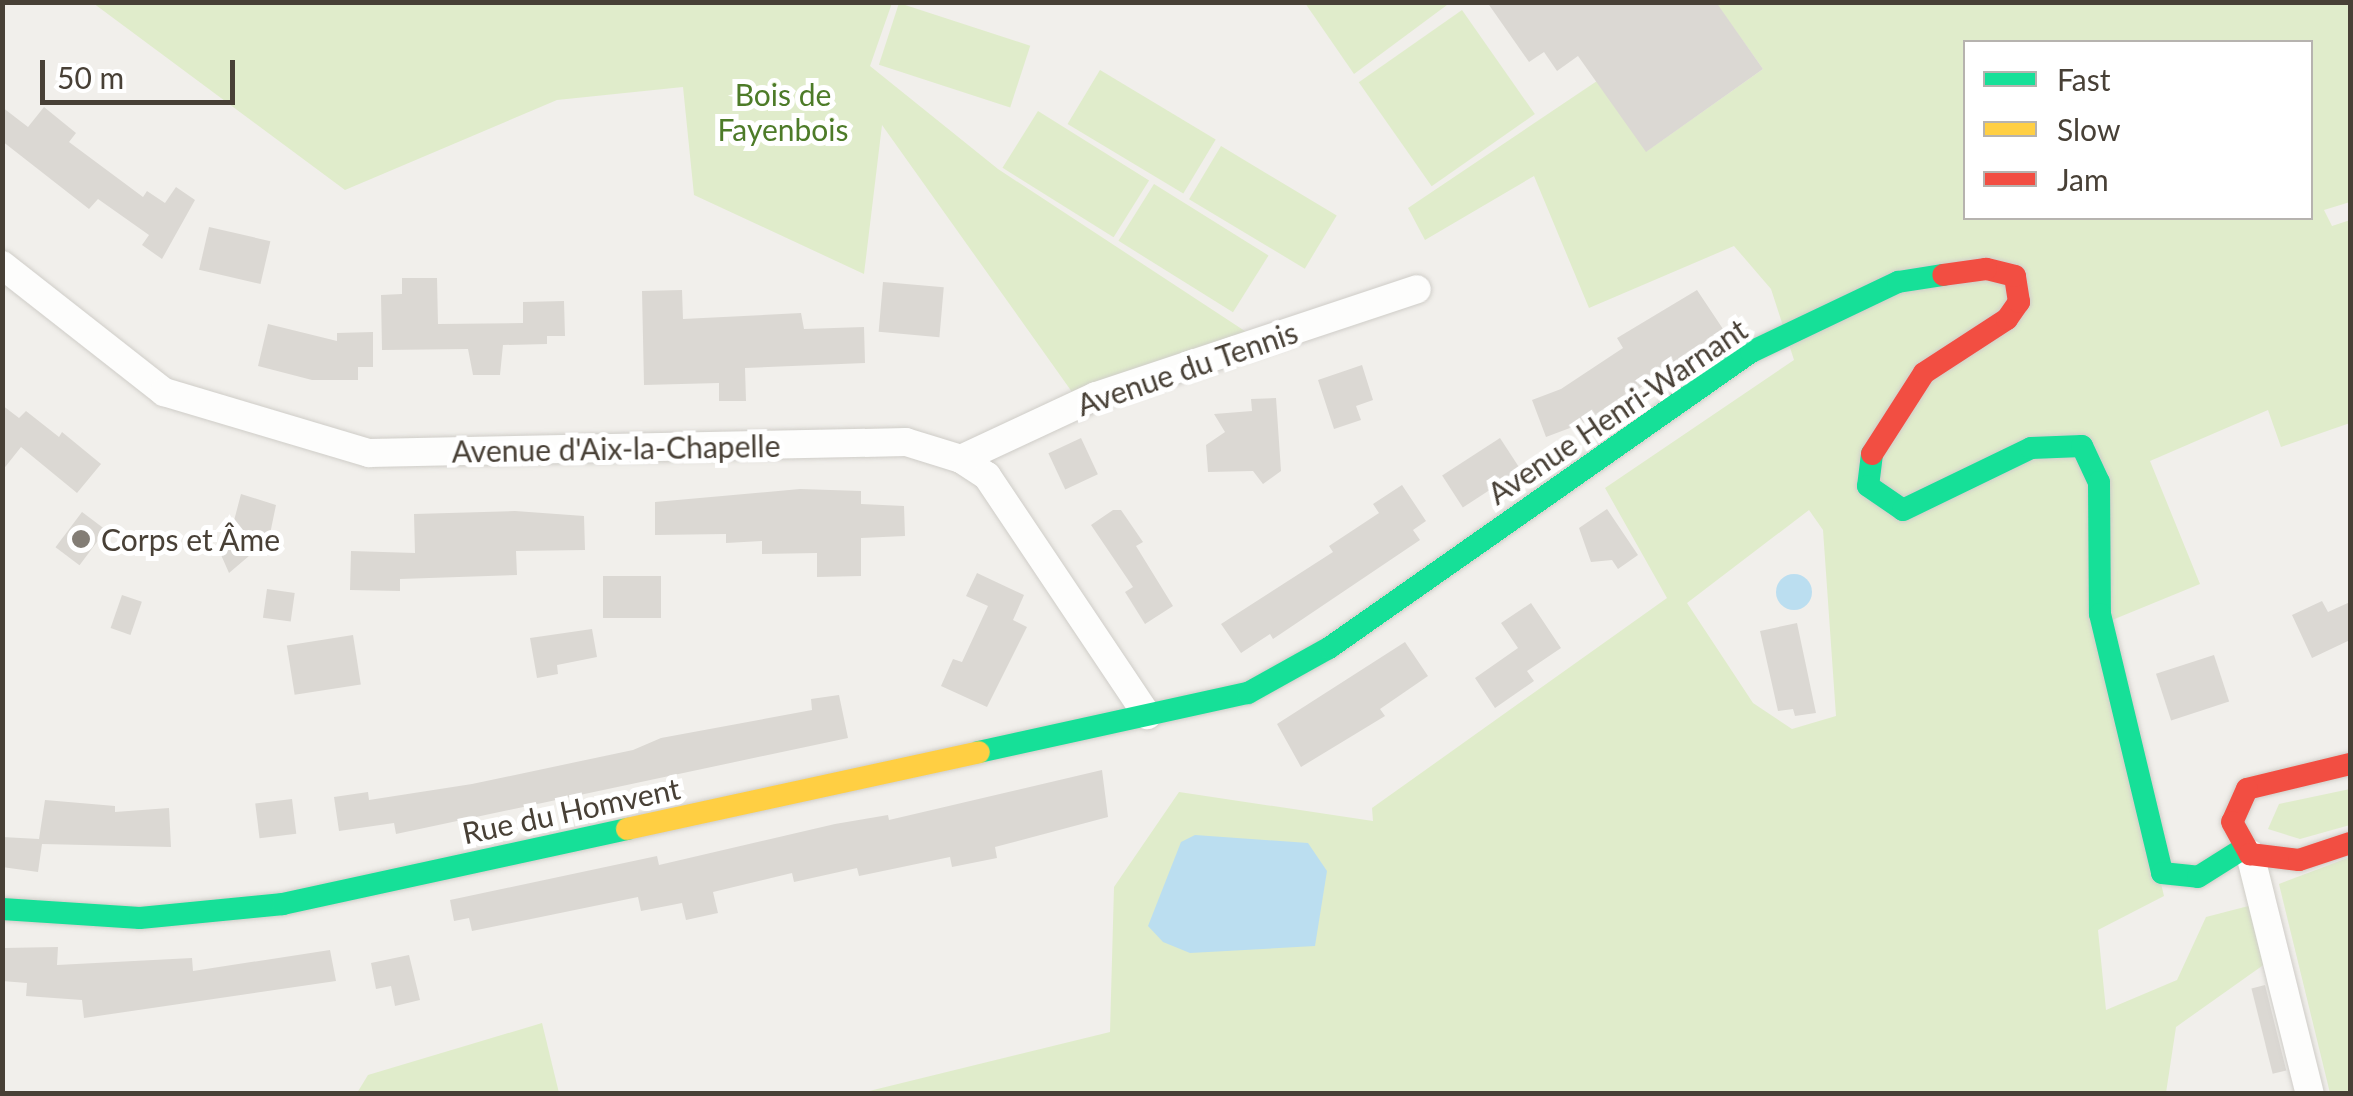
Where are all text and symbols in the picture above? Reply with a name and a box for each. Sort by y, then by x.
scale bar [45,40,240,102]
legend [1963,40,2313,220]
text: 50 m [57,59,124,95]
text: Fast [2057,61,2111,97]
park label: Bois de Fayenbois [717,76,849,146]
text: Slow [2057,111,2120,147]
text: Jam [2057,161,2109,197]
street label: Avenue Henri-Warnant [1481,311,1753,511]
street label: Avenue du Tennis [1072,313,1302,423]
street label: Avenue d'Aix-la-Chapelle [451,427,781,469]
place label: Corps et Âme [101,521,281,557]
marker: Corps et Âme [70,528,92,550]
street label: Rue du Homvent [459,769,683,851]

